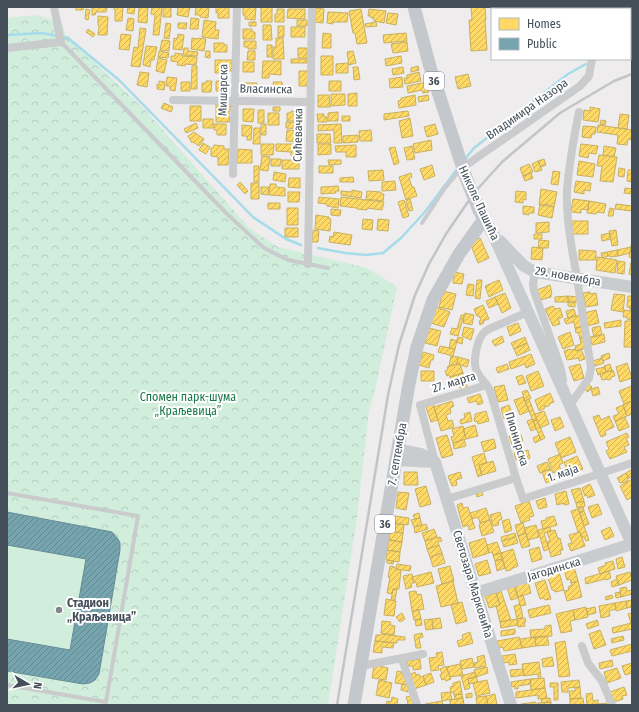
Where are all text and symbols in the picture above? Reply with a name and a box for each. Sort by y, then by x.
legend [491,8,631,60]
text: Homes [527,17,561,31]
text: Public [527,37,557,51]
street label: Мишарска [216,64,230,116]
road number: 36 [424,72,444,90]
street label: Владимира Назора [483,75,571,142]
street label: Власинска [239,82,293,96]
street label: Сићевачка [291,108,305,162]
street label: Николе Пашића [456,163,502,243]
street label: 29. новембра [534,263,602,289]
street label: 27. марта [430,369,478,395]
park label: Спомен парк-шума „Краљевица” [140,390,236,418]
street label: Пионирска [502,410,532,468]
street label: 7. септембра [385,421,409,487]
street label: 1. маја [546,461,581,485]
road number: 36 [375,515,395,533]
street label: Светозара Марковића [450,529,496,640]
street label: Јагодинска [526,554,582,584]
place label: Стадион „Краљевица” [67,596,136,624]
marker: Стадион „Краљевица” [54,605,64,615]
north arrow [8,664,48,704]
text: N [30,681,44,690]

